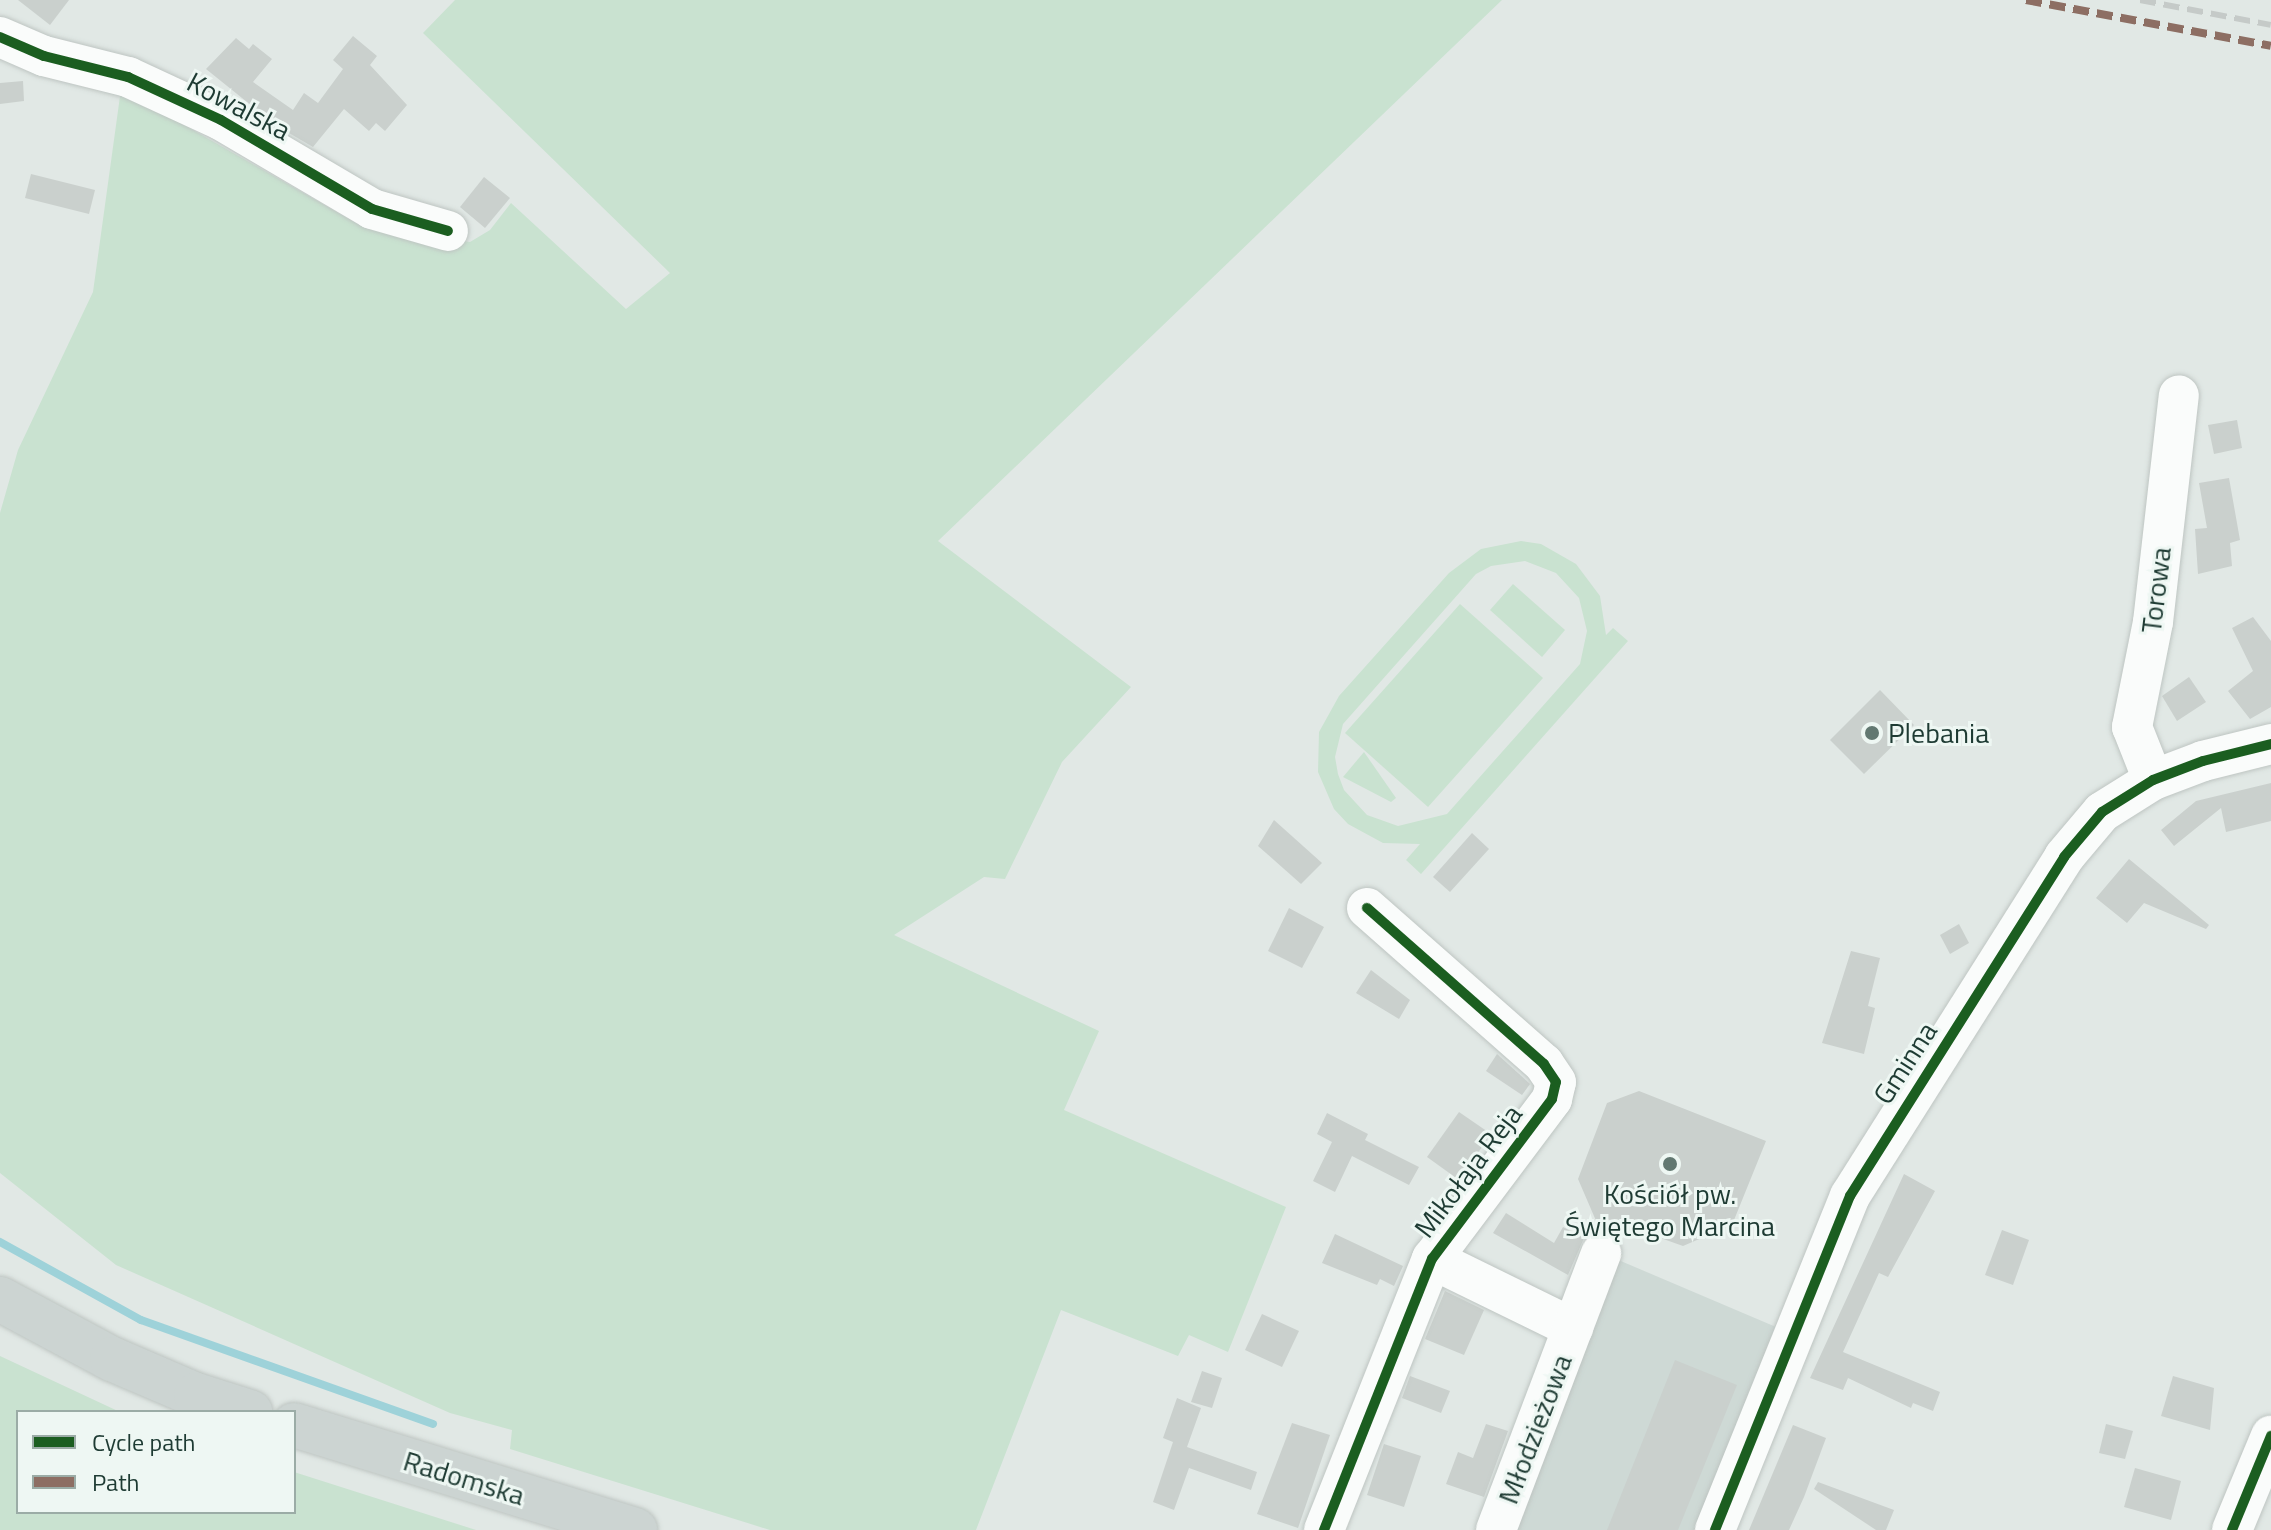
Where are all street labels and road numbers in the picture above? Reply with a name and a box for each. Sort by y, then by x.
street label: Kowalska [182,65,296,147]
street label: Torowa [2134,545,2178,635]
street label: Gminna [1866,1016,1944,1110]
street label: Mikołaja Reja [1407,1098,1529,1244]
street label: Młodzieżowa [1491,1350,1579,1508]
street label: Radomska [399,1444,529,1512]

